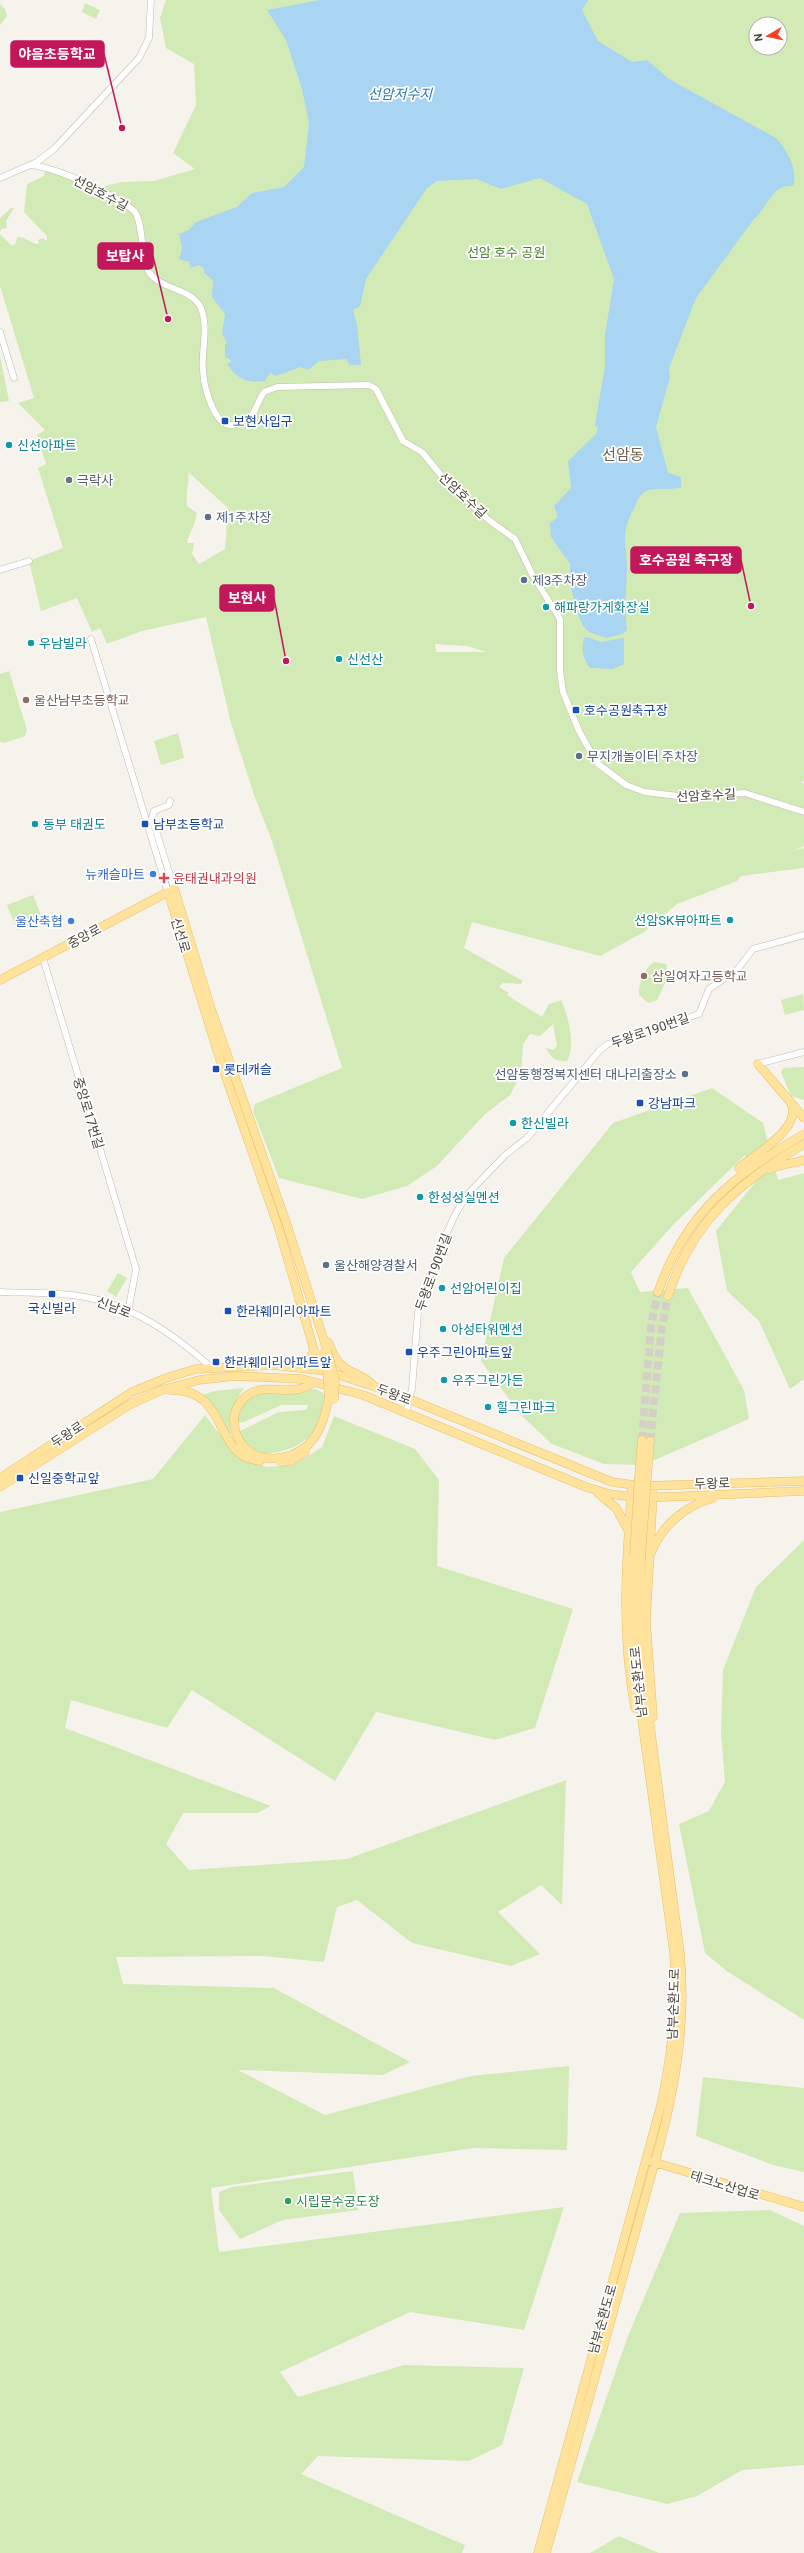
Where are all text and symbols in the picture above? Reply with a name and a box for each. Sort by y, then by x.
north arrow [748,16,788,56]
text: N [752,32,766,42]
callout: 야음초등학교 [11,41,104,67]
text: 야음초등학교 [18,46,96,62]
water label: 선암저수지 [368,86,433,102]
street label: 선암호수길 [71,173,131,214]
callout: 보탑사 [98,243,153,269]
park label: 선암 호수 공원 [467,245,545,260]
text: 보탑사 [106,248,144,264]
place label: 보현사입구 [233,414,293,429]
marker: 보현사입구 [220,416,230,426]
place label: 신선아파트 [17,438,77,453]
marker: 신선아파트 [4,440,14,450]
district label: 선암동 [602,446,644,464]
street label: 선암호수길 [436,469,490,521]
place label: 극락사 [77,473,113,488]
marker: 극락사 [64,475,74,485]
place label: 제1주차장 [216,510,271,525]
marker: 제1주차장 [203,512,213,522]
callout: 호수공원 축구장 [631,547,741,573]
text: 호수공원 축구장 [639,552,733,568]
place label: 제3주차장 [532,573,587,588]
marker: 제3주차장 [519,575,529,585]
callout: 보현사 [220,585,274,611]
text: 보현사 [228,590,266,606]
place label: 해파랑가게화장실 [554,600,650,615]
marker: 해파랑가게화장실 [541,602,551,612]
place label: 우남빌라 [39,636,87,651]
marker: 우남빌라 [26,638,36,648]
place label: 신선산 [347,652,383,667]
marker: 신선산 [334,654,344,664]
place label: 울산남부초등학교 [34,693,130,708]
marker: 울산남부초등학교 [21,695,31,705]
place label: 호수공원축구장 [584,703,668,718]
marker: 호수공원축구장 [571,705,581,715]
place label: 무지개놀이터 주차장 [587,749,698,764]
marker: 무지개놀이터 주차장 [574,751,584,761]
street label: 선암호수길 [676,786,736,805]
place label: 동부 태권도 [43,817,106,832]
place label: 남부초등학교 [153,817,225,832]
marker: 동부 태권도 [30,819,40,829]
marker: 남부초등학교 [140,819,150,829]
place label: 뉴캐슬마트 [85,867,145,882]
marker: 뉴캐슬마트 [148,869,158,879]
place label: 윤태권내과의원 [173,871,257,886]
marker: 윤태권내과의원 [158,872,170,884]
place label: 선암SK뷰아파트 [634,913,722,928]
place label: 울산축협 [15,914,63,929]
marker: 선암SK뷰아파트 [725,915,735,925]
marker: 울산축협 [66,916,76,926]
street label: 신선로 [168,916,193,955]
street label: 중앙로 [65,921,104,951]
place label: 삼일여자고등학교 [652,969,748,984]
marker: 삼일여자고등학교 [639,971,649,981]
street label: 두왕로190번길 [609,1010,691,1051]
place label: 롯데캐슬 [224,1062,272,1077]
marker: 롯데캐슬 [211,1064,221,1074]
place label: 선암동행정복지센터 대나리출장소 [494,1067,677,1082]
marker: 선암동행정복지센터 대나리출장소 [680,1069,690,1079]
street label: 중앙로17번길 [70,1075,107,1151]
place label: 강남파크 [648,1096,696,1111]
marker: 강남파크 [635,1098,645,1108]
place label: 한신빌라 [521,1116,569,1131]
marker: 한신빌라 [508,1118,518,1128]
place label: 한성성실멘션 [428,1190,500,1205]
marker: 한성성실멘션 [415,1192,425,1202]
street label: 두왕로190번길 [412,1231,454,1313]
place label: 울산해양경찰서 [334,1258,418,1273]
marker: 울산해양경찰서 [321,1260,331,1270]
place label: 선암어린이집 [450,1281,522,1296]
marker: 선암어린이집 [437,1283,447,1293]
marker: 국신빌라 [47,1289,57,1299]
street label: 신남로 [94,1294,133,1321]
place label: 국신빌라 [28,1301,76,1316]
place label: 한라훼미리아파트 [236,1304,332,1319]
marker: 한라훼미리아파트 [223,1306,233,1316]
place label: 아성타워멘션 [451,1322,523,1337]
marker: 아성타워멘션 [438,1324,448,1334]
place label: 우주그린아파트앞 [417,1345,513,1360]
marker: 우주그린아파트앞 [404,1347,414,1357]
place label: 한라훼미리아파트앞 [224,1355,332,1370]
marker: 한라훼미리아파트앞 [211,1357,221,1367]
place label: 우주그린가든 [452,1373,524,1388]
marker: 우주그린가든 [439,1375,449,1385]
street label: 두왕로 [374,1381,413,1408]
place label: 힐그린파크 [496,1400,556,1415]
marker: 힐그린파크 [483,1402,493,1412]
street label: 두왕로 [48,1418,86,1450]
place label: 신일중학교앞 [28,1471,100,1486]
marker: 신일중학교앞 [15,1473,25,1483]
street label: 두왕로 [694,1475,730,1492]
street label: 남부순환도로 [627,1645,650,1718]
street label: 남부순환도로 [665,1968,682,2040]
street label: 테크노산업로 [688,2168,761,2203]
place label: 시립문수궁도장 [296,2194,380,2209]
marker: 시립문수궁도장 [283,2196,293,2206]
street label: 남부순환도로 [585,2283,620,2356]

